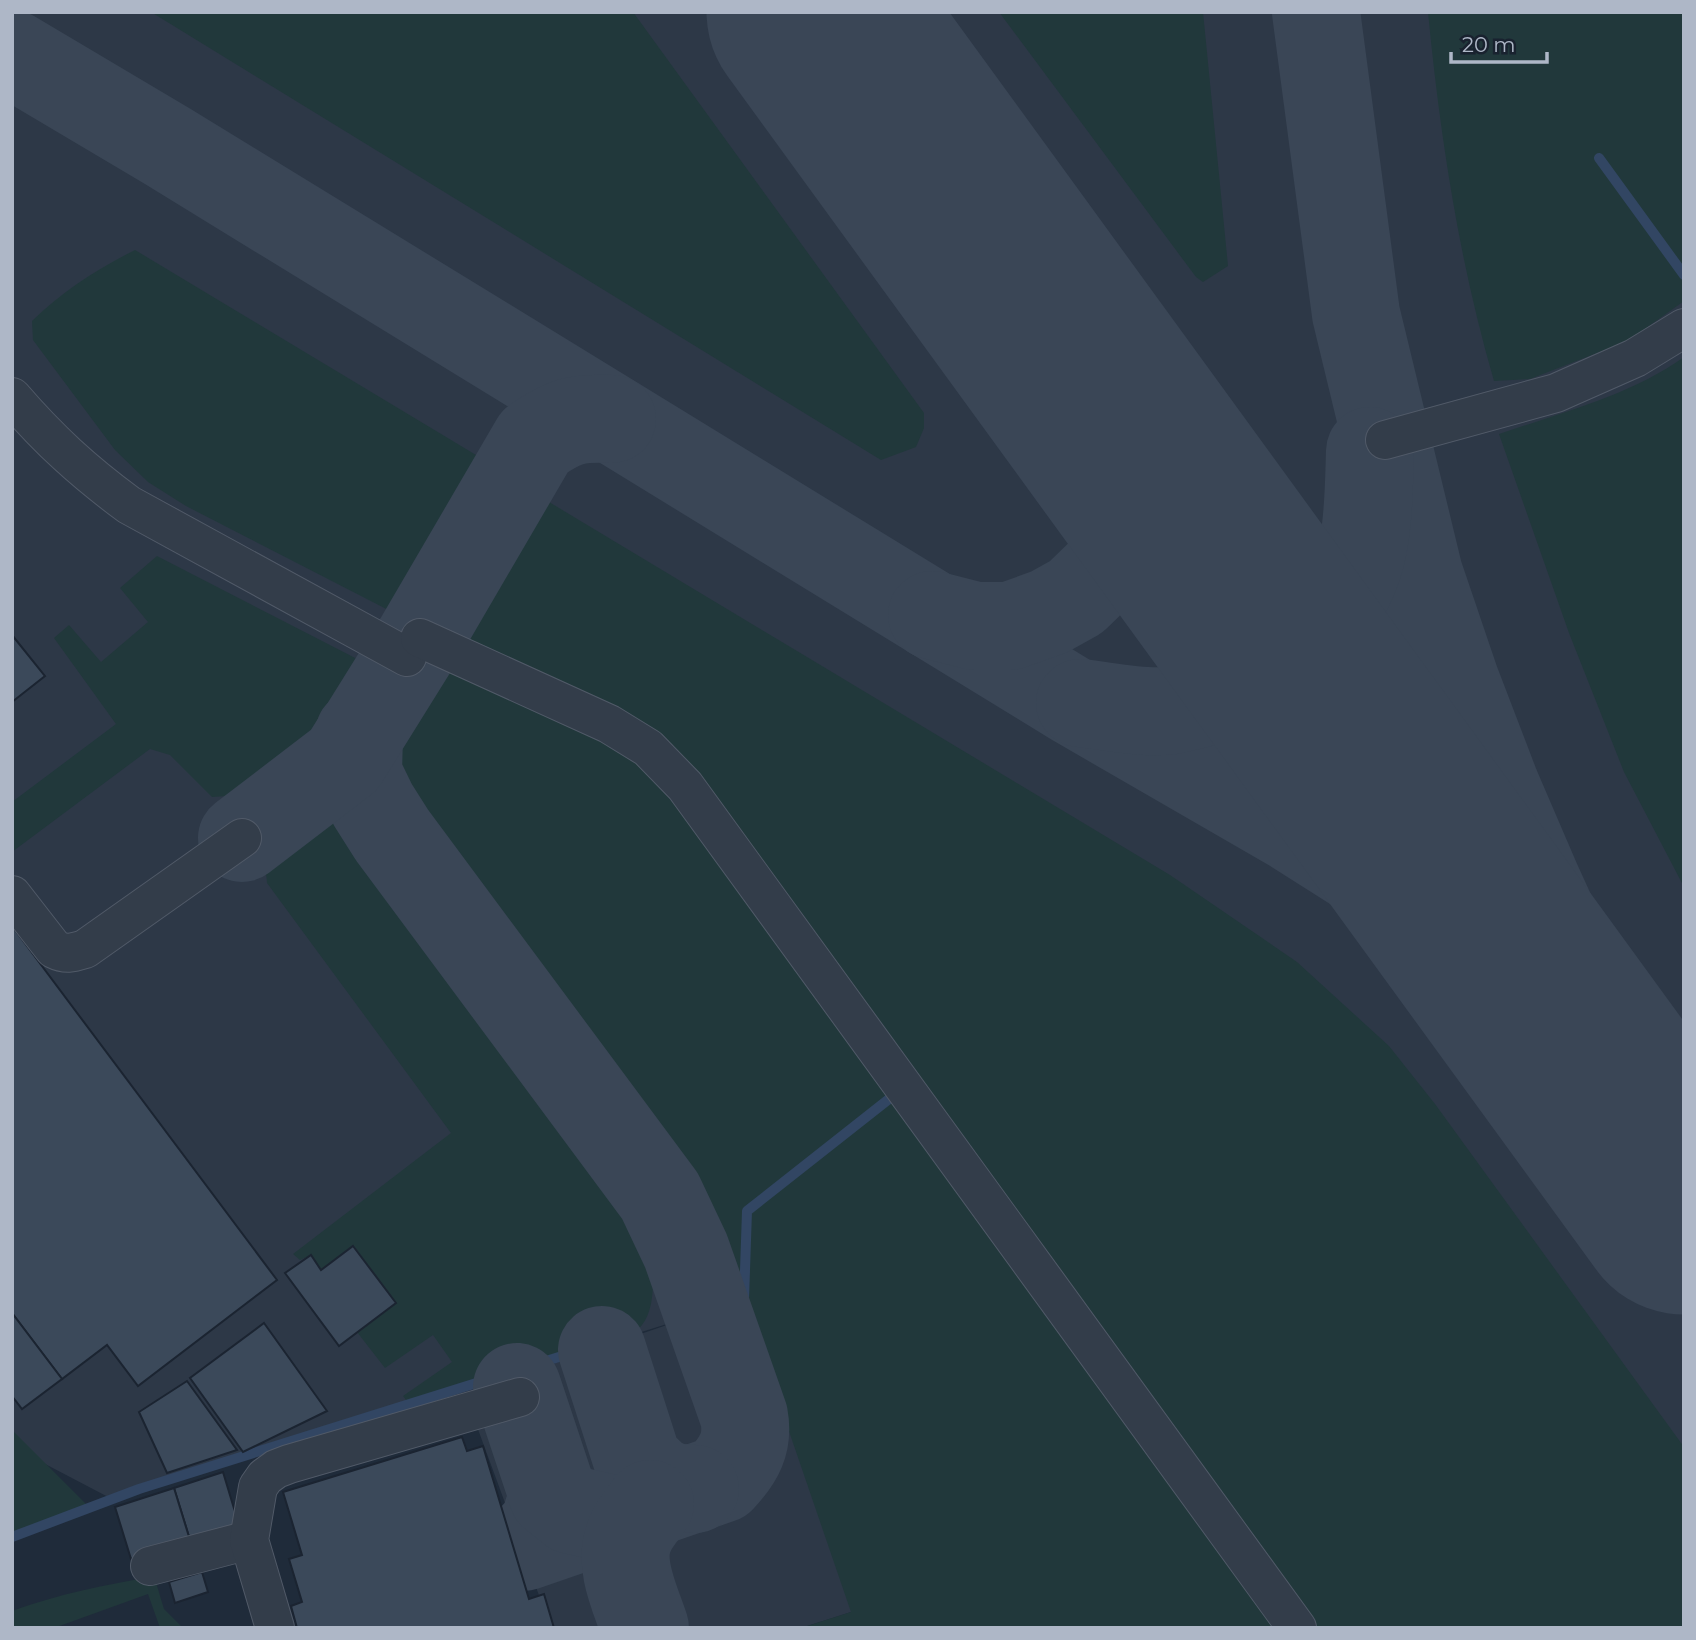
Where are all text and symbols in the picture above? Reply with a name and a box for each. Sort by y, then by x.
scale bar [1451,21,1547,65]
text: 20 m [1462,32,1516,57]

